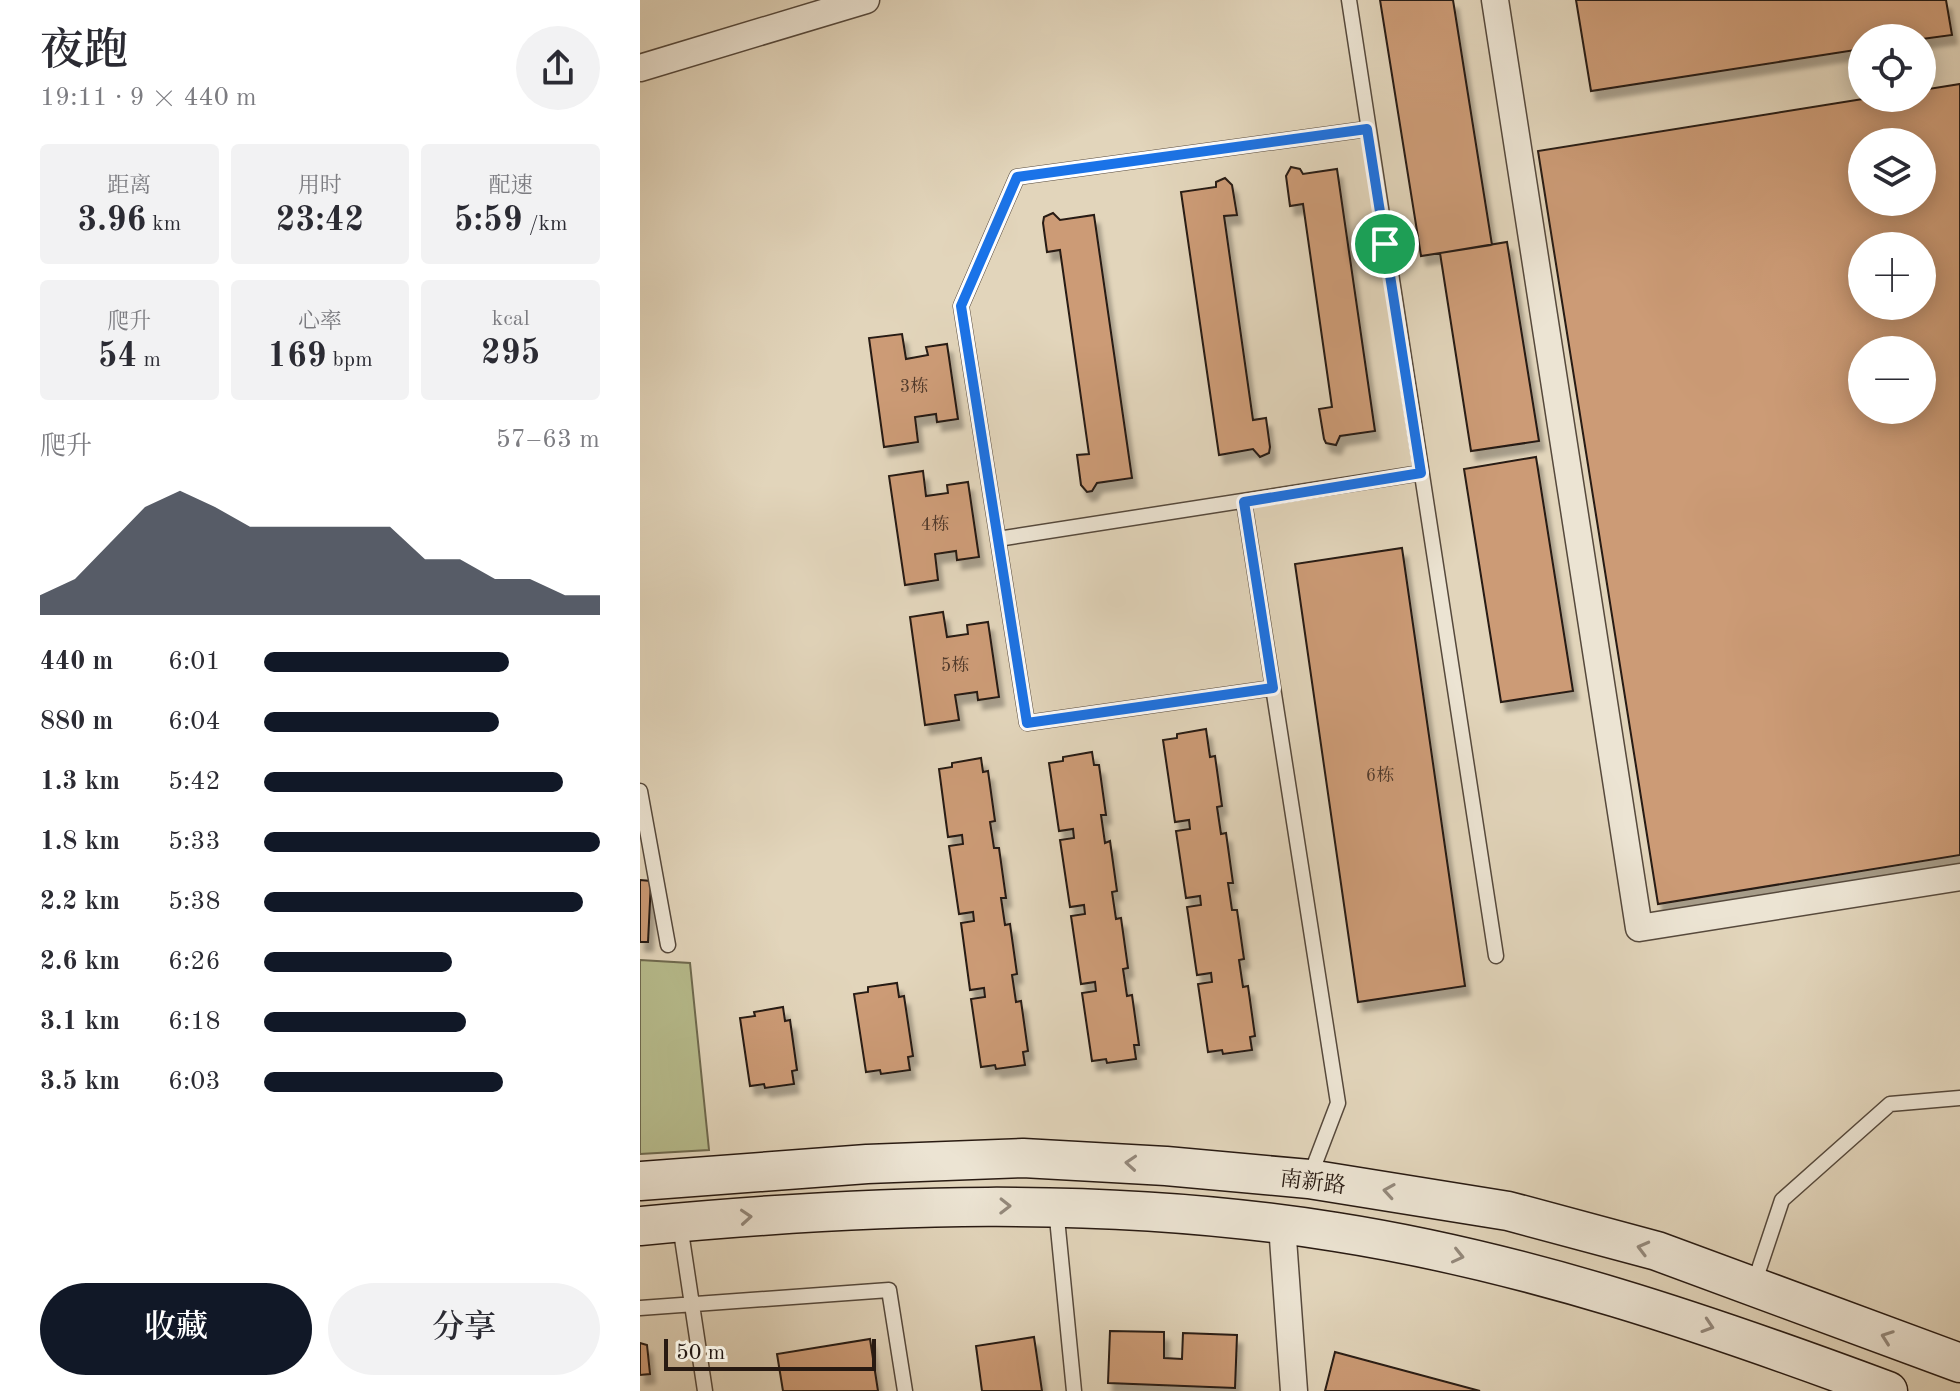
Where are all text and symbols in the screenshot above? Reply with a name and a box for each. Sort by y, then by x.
map controls [1848,24,1936,424]
button: locate [1848,24,1936,112]
button: share [516,26,600,110]
text: 夜跑 [40,30,128,74]
text: 19:11 · 9 × 440 m [40,85,257,111]
button: layers [1848,128,1936,216]
text: 距离 [107,175,151,197]
text: 用时 [298,175,342,197]
text: 配速 [489,175,533,197]
text: 3.96 [77,204,146,238]
text: 23:42 [276,204,364,238]
text: 5:59 [454,204,523,238]
pin [1351,210,1419,278]
text: km [146,213,181,235]
text: /km [523,213,567,235]
icon: arrive [1363,222,1407,266]
button: + [1848,232,1936,320]
text: kcal [492,308,530,330]
text: 爬升 [107,311,151,333]
text: 心率 [298,311,342,333]
button: − [1848,336,1936,424]
text: 295 [481,337,540,371]
text: 54 [98,340,137,374]
text: 169 [267,340,326,374]
text: m [137,349,161,371]
text: bpm [326,349,373,371]
house number: 3栋 [900,376,928,396]
text: 57–63 m [496,427,600,453]
text: 爬升 [40,434,92,460]
house number: 4栋 [921,514,949,534]
text: 440 m [40,649,113,675]
text: 6:01 [168,649,221,675]
house number: 5栋 [941,655,969,675]
text: 880 m [40,709,113,735]
text: 6:04 [168,709,221,735]
house number: 6栋 [1366,765,1394,785]
text: 1.3 km [40,769,120,795]
text: 5:42 [168,769,221,795]
text: 1.8 km [40,829,120,855]
text: 5:33 [168,829,221,855]
text: 2.2 km [40,889,120,915]
text: 5:38 [168,889,221,915]
text: 2.6 km [40,949,120,975]
text: 6:26 [168,949,221,975]
text: 3.1 km [40,1009,120,1035]
text: 6:18 [168,1009,221,1035]
text: 3.5 km [40,1069,120,1095]
text: 6:03 [168,1069,221,1095]
one-way arrow [1124,1155,1137,1172]
street label: 南新路 [1279,1166,1347,1198]
one-way arrow [1382,1183,1396,1200]
one-way arrow [999,1197,1012,1215]
one-way arrow [740,1209,753,1226]
one-way arrow [1636,1240,1650,1257]
one-way arrow [1450,1247,1464,1264]
button: 收藏 [40,1283,312,1375]
button: 分享 [328,1283,600,1375]
one-way arrow [1700,1316,1714,1332]
one-way arrow [1880,1330,1894,1347]
scale bar [664,1335,876,1371]
text: 50 m [676,1342,725,1364]

